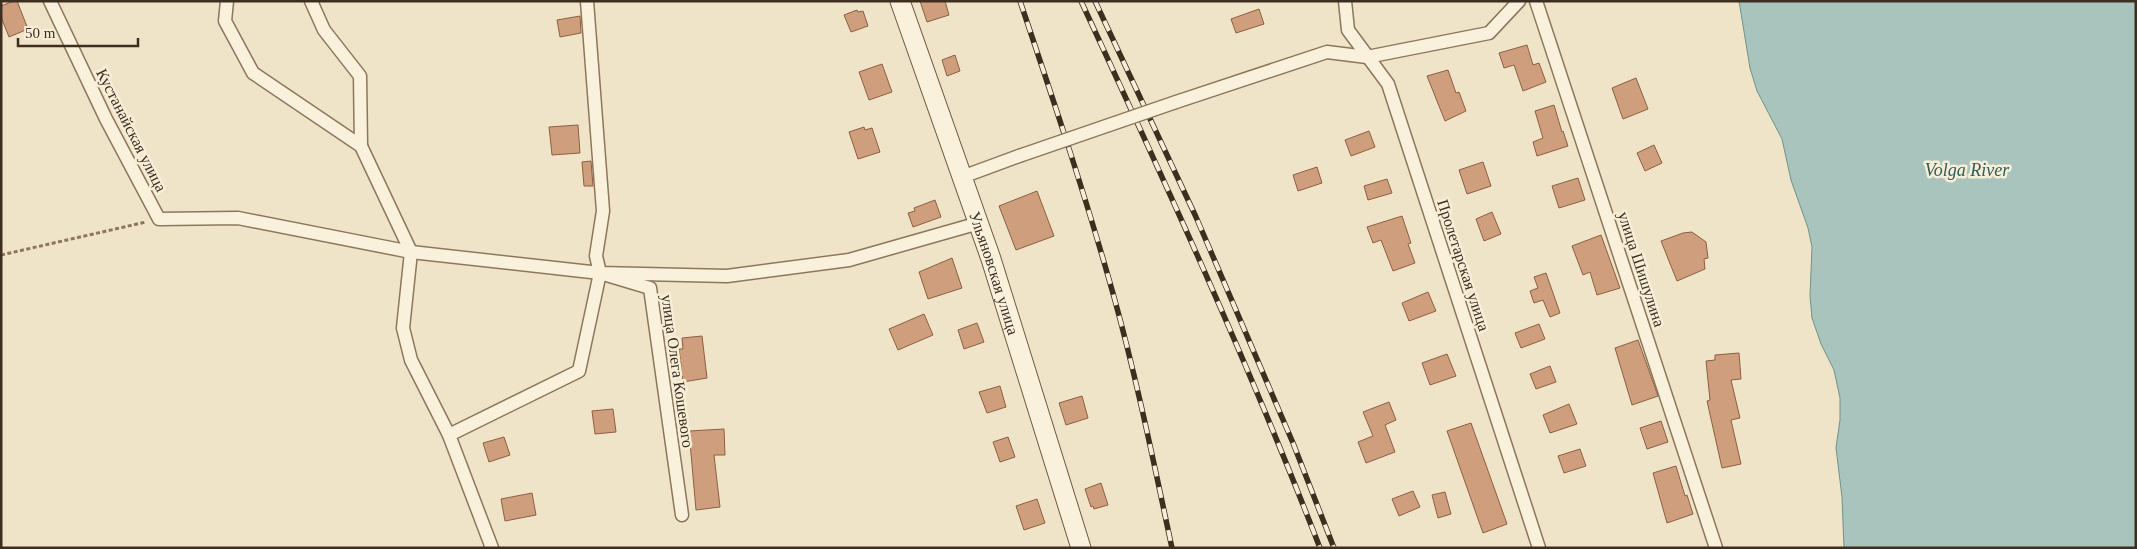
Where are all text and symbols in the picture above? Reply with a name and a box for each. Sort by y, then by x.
scale bar [18,15,138,47]
text: 50 m [25,25,56,41]
street label: Кустанайская улица [92,66,170,195]
water label: Volga River [1925,160,2010,180]
street label: Пролетарская улица [1433,197,1493,333]
street label: Ульяновская улица [966,209,1022,337]
street label: улица Шишулина [1614,209,1668,329]
street label: улица Олега Кошевого [657,293,697,449]

